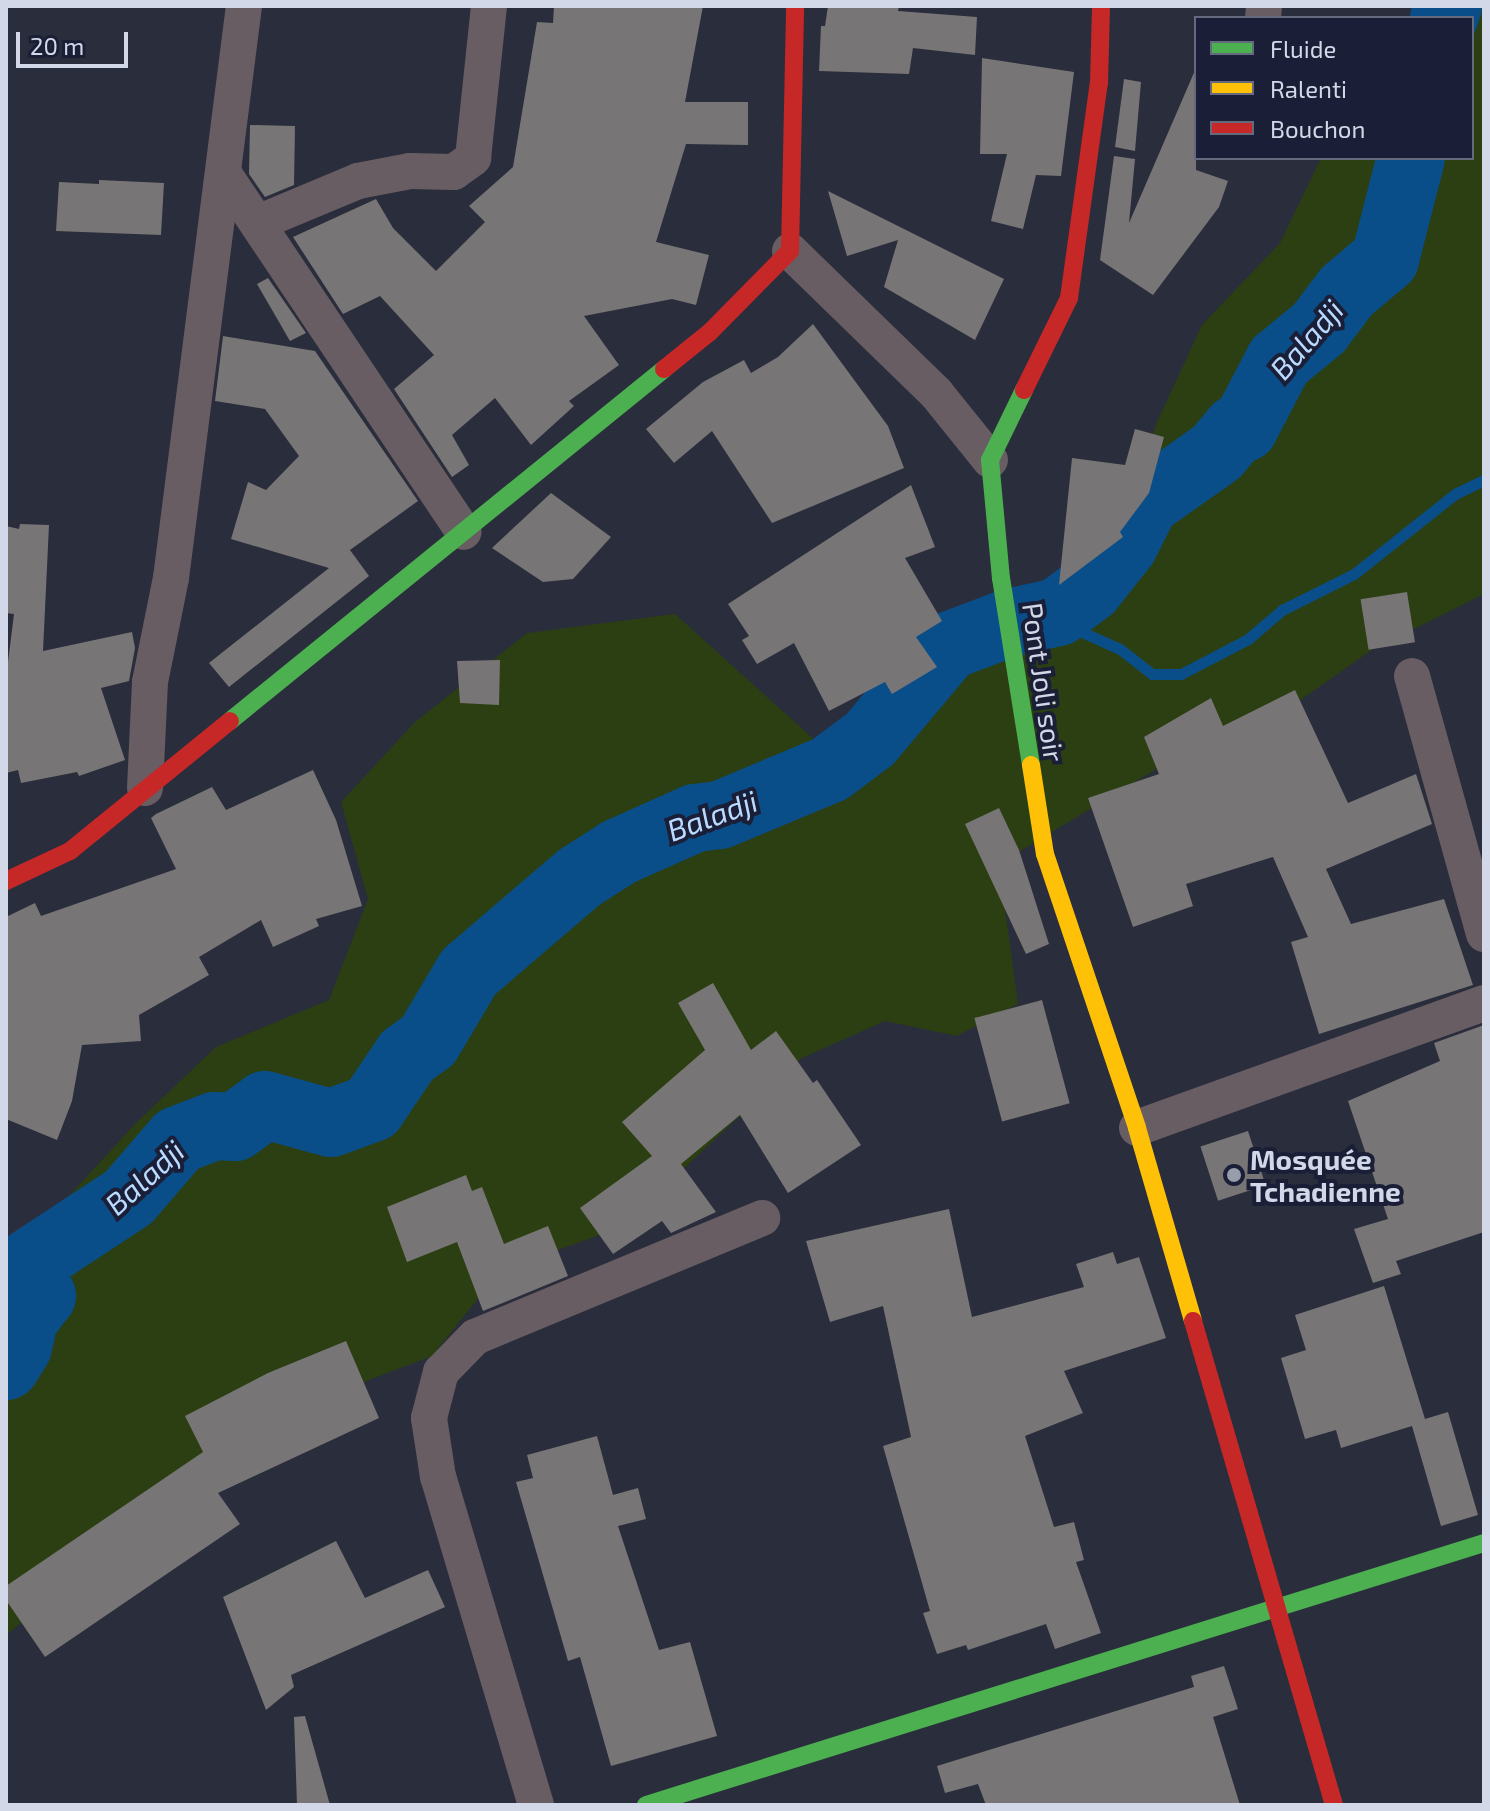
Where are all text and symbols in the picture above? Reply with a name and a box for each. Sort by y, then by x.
scale bar [20,16,132,66]
legend [1194,16,1474,160]
text: 20 m [30,31,84,60]
text: Fluide [1270,34,1336,63]
text: Ralenti [1270,74,1347,103]
text: Bouchon [1270,114,1365,143]
water label: Baladji [1262,292,1350,386]
street label: Pont Joli soir [1016,600,1072,764]
water label: Baladji [662,782,762,848]
water label: Baladji [97,1132,191,1222]
place label: Mosquée Tchadienne [1250,1142,1401,1208]
marker: Mosquée Tchadienne [1225,1166,1243,1184]

